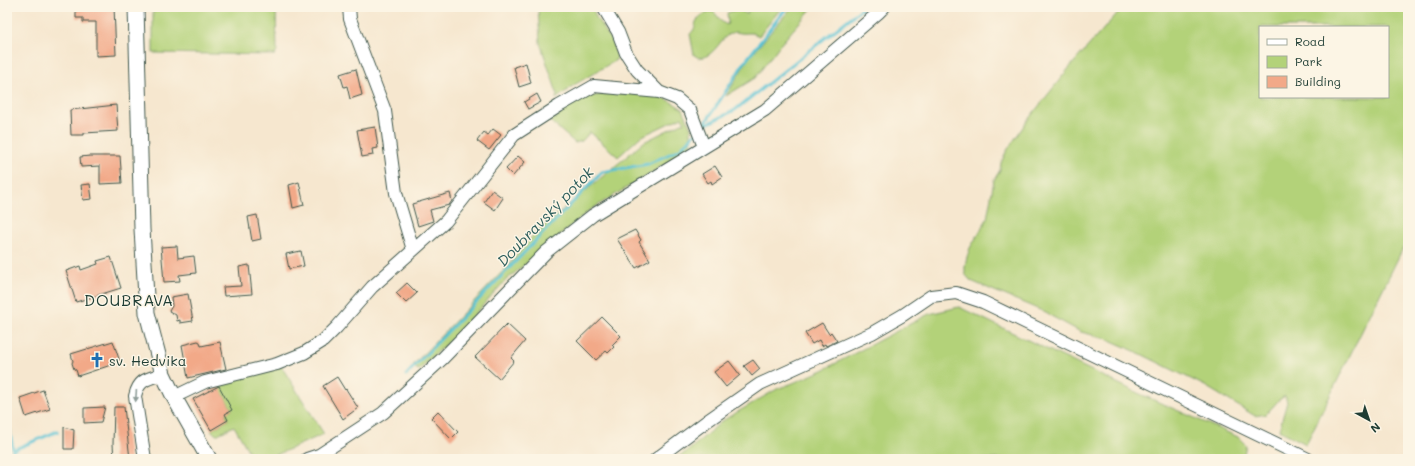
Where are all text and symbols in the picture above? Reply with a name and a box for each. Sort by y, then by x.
legend [1259,26,1389,98]
text: Road [1295,33,1325,49]
text: Park [1295,53,1322,69]
text: Building [1295,73,1341,89]
water label: Doubravský potok [492,161,598,270]
district label: DOUBRAVA [84,289,174,310]
church icon: sv. Hedvika [88,351,106,369]
place label: sv. Hedvika [109,351,186,370]
one-way arrow [133,390,140,402]
north arrow [1349,400,1389,440]
text: N [1368,420,1384,436]

